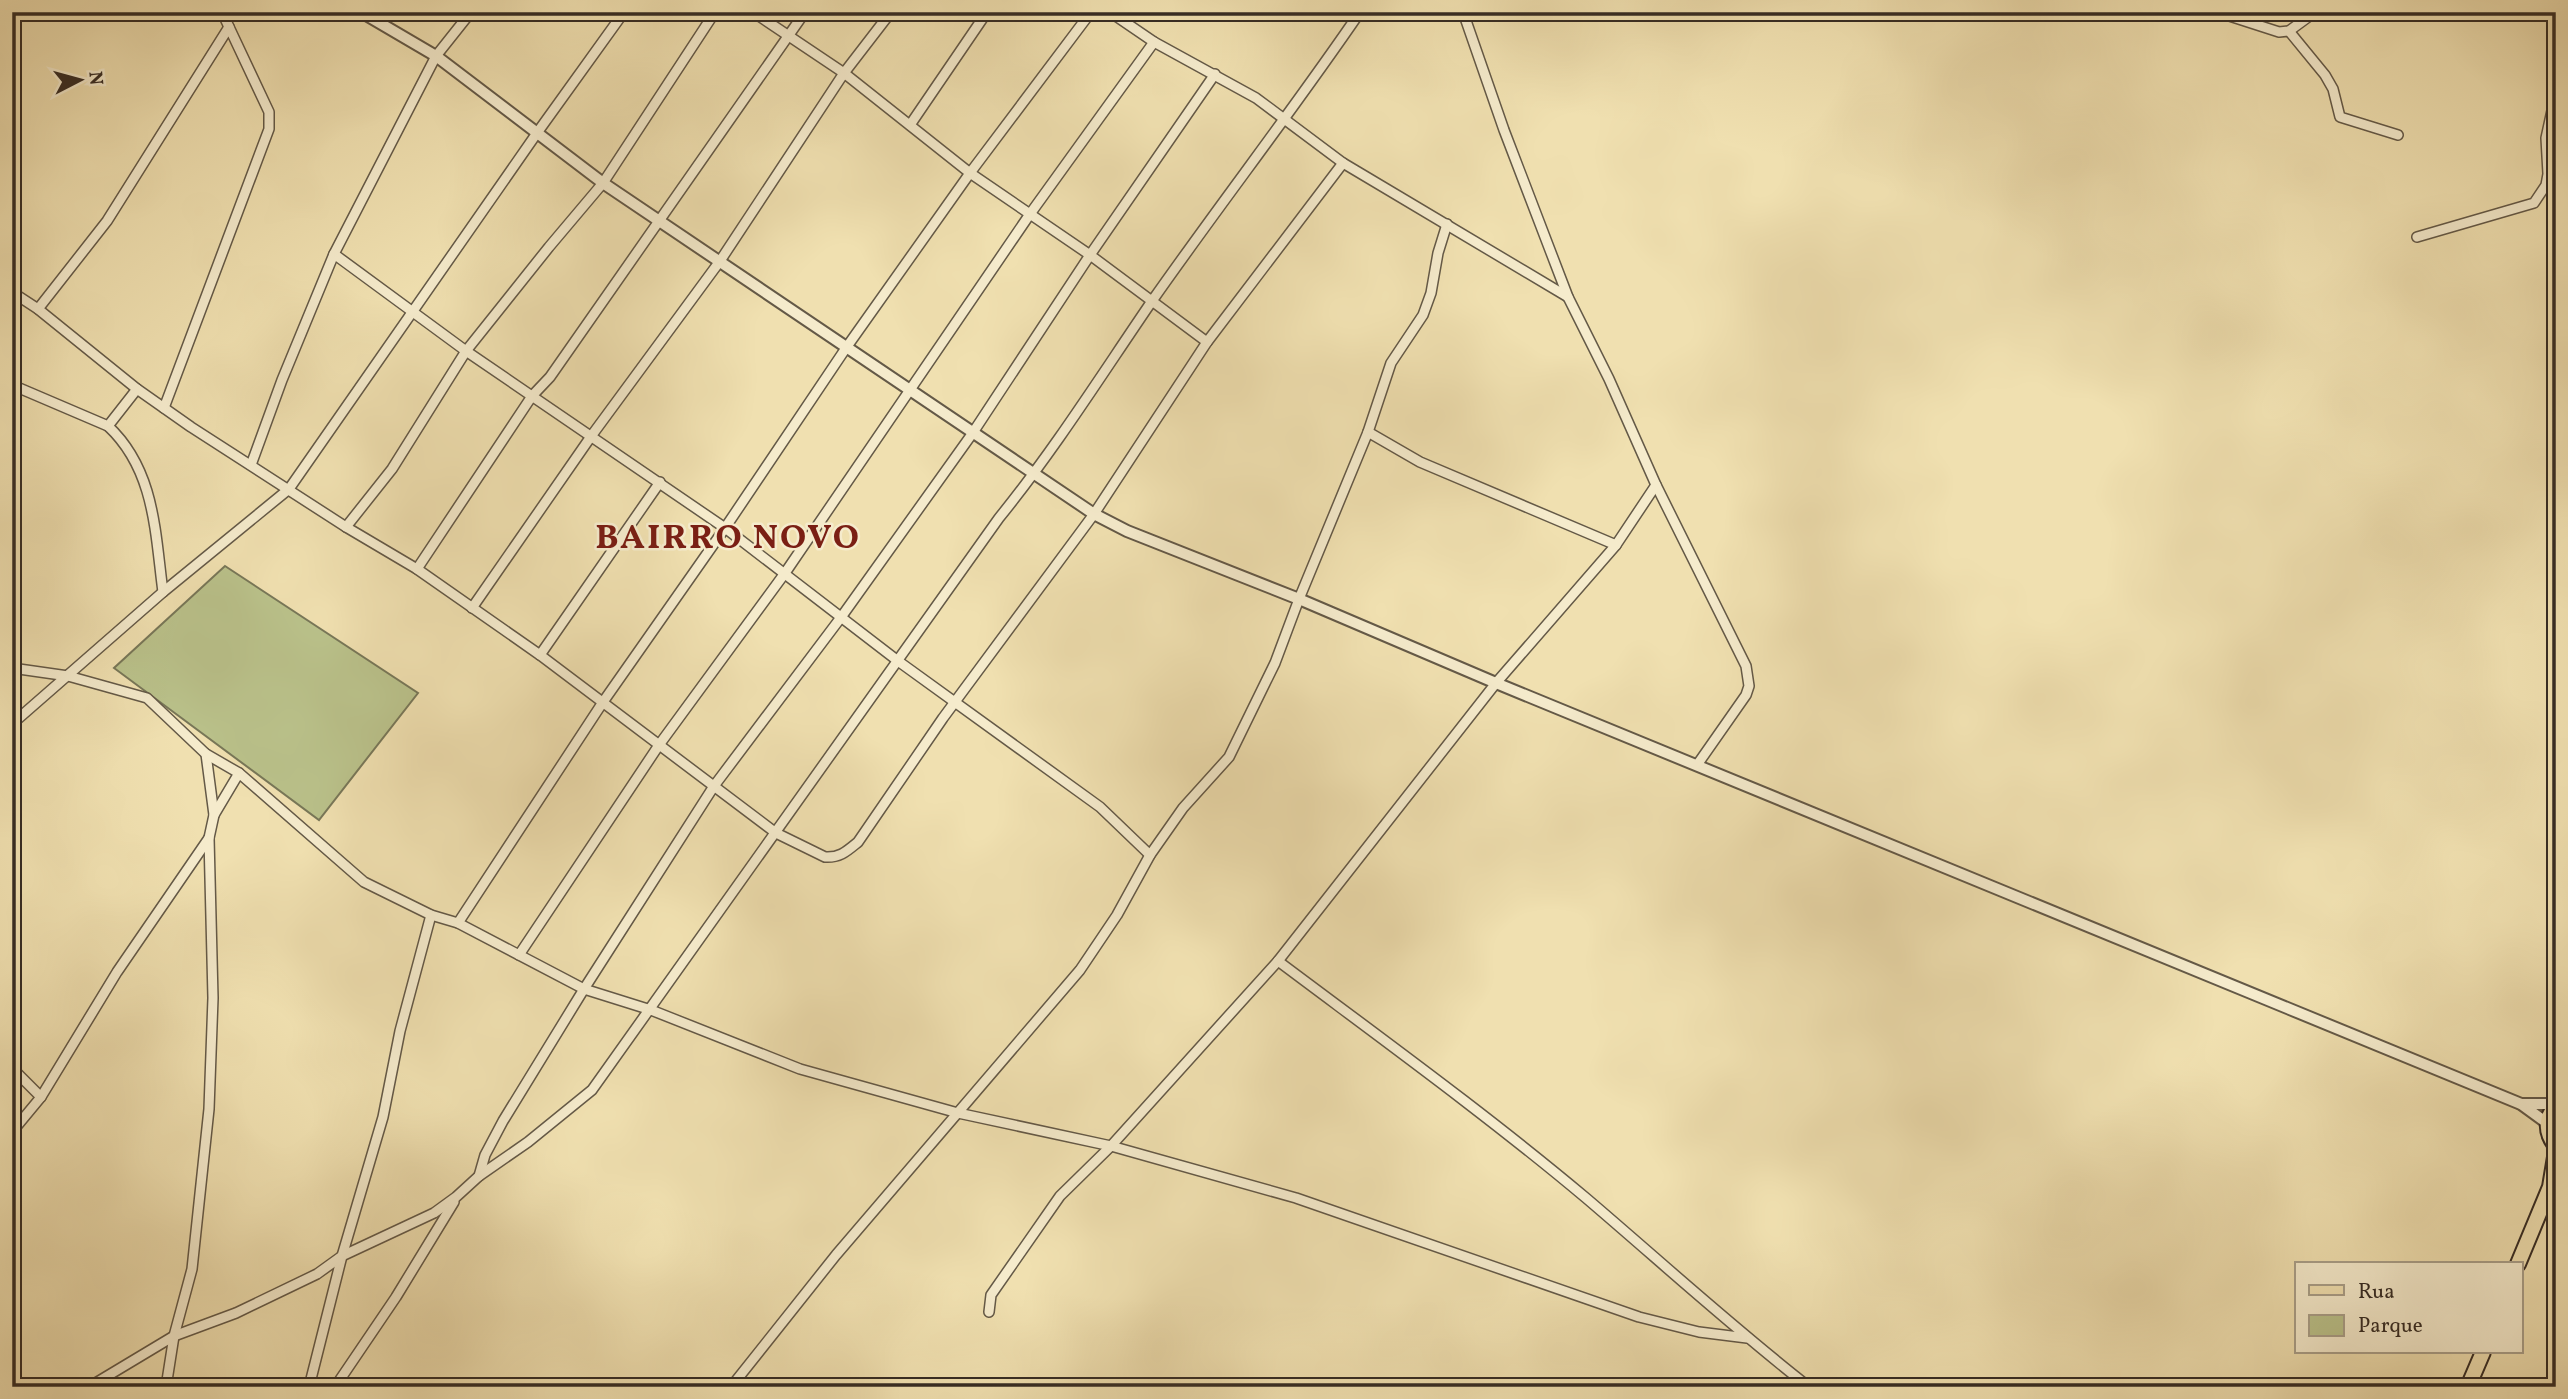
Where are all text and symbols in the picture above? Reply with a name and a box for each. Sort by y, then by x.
north arrow [46,46,116,116]
text: N [81,70,109,87]
district label: BAIRRO NOVO [595,515,861,563]
legend [2295,1262,2522,1354]
text: Rua [2358,1278,2395,1307]
text: Parque [2358,1312,2423,1341]

